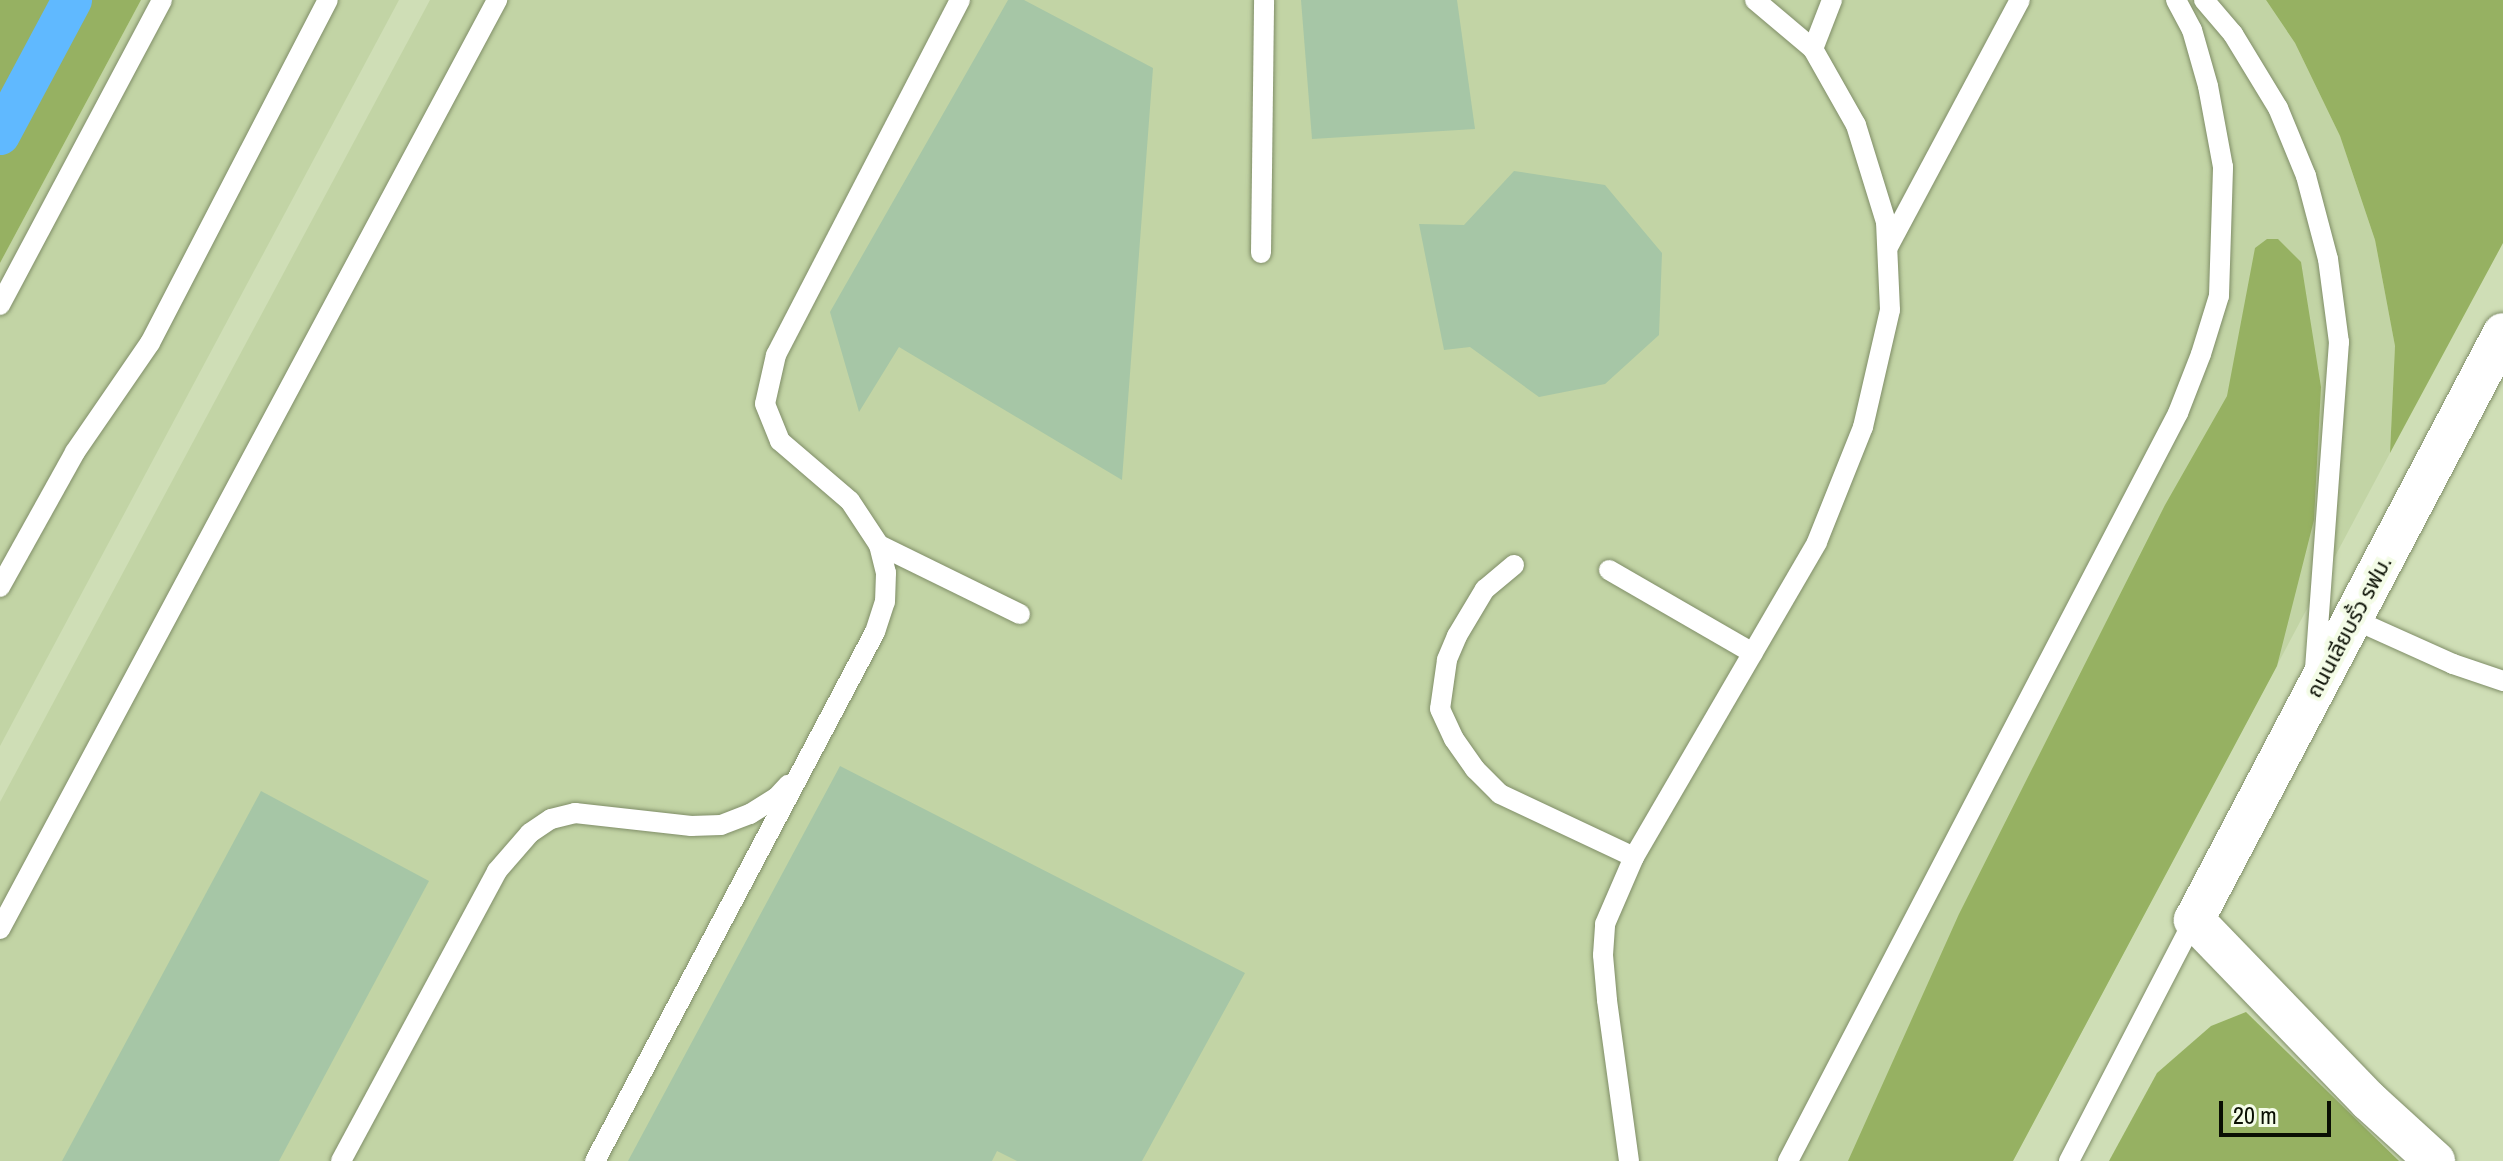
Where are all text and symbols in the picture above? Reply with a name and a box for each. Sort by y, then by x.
street label: ถนนเลียบรั้ว รฟม. [2301,552,2397,702]
scale bar [2223,1085,2335,1135]
text: 20 m [2233,1099,2277,1131]

